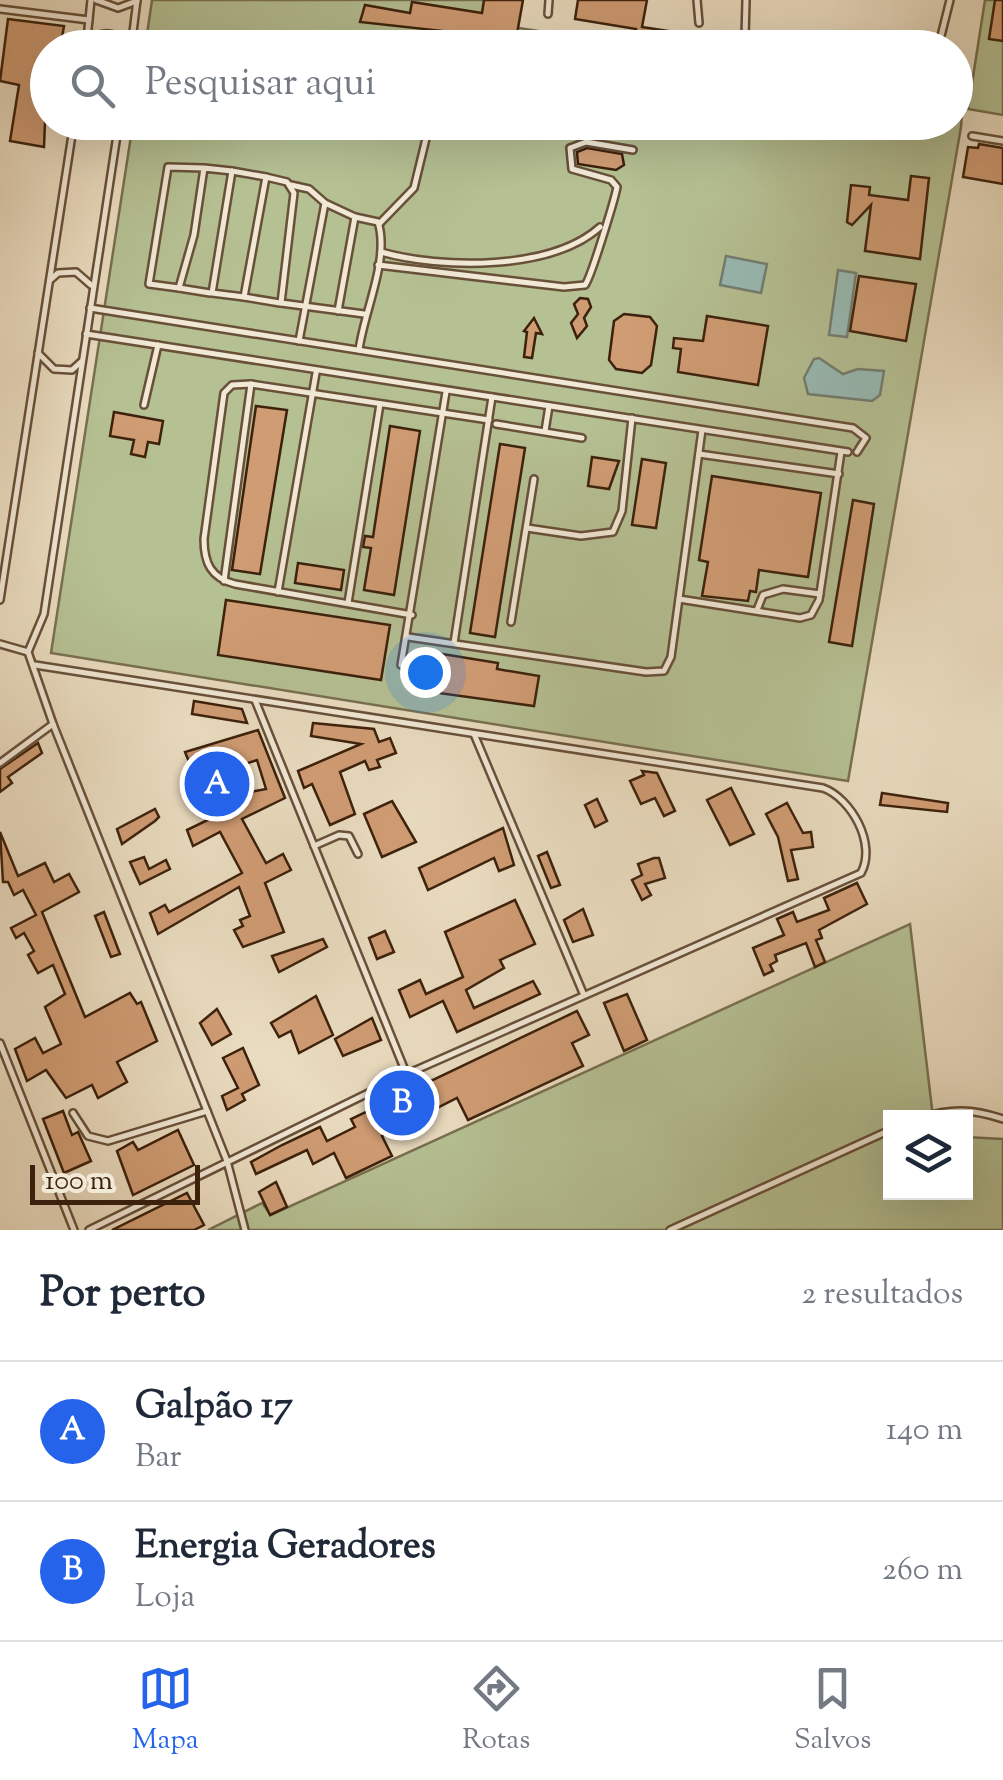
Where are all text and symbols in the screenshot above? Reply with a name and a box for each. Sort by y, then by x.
search box [30,30,973,140]
icon: search [65,58,120,113]
text: Pesquisar aqui [145,58,376,112]
your location [400,647,451,698]
pin: A [184,746,250,822]
pin: B [370,1066,434,1140]
map controls [883,1110,973,1200]
button: layers [883,1110,973,1200]
scale bar [30,1160,200,1204]
text: 100 m [45,1162,113,1202]
text: Por perto [40,1265,206,1325]
text: 2 resultados [802,1272,963,1318]
text: Galpão 17 [135,1381,293,1435]
text: A [60,1408,85,1454]
text: 140 m [886,1408,963,1454]
text: Bar [135,1435,181,1481]
text: Energia Geradores [135,1521,436,1575]
text: B [62,1548,83,1594]
text: 260 m [882,1548,963,1594]
text: Loja [135,1575,195,1621]
tab: Mapa [132,1661,199,1761]
tab: Rotas [462,1661,530,1761]
tab: Salvos [794,1661,871,1761]

